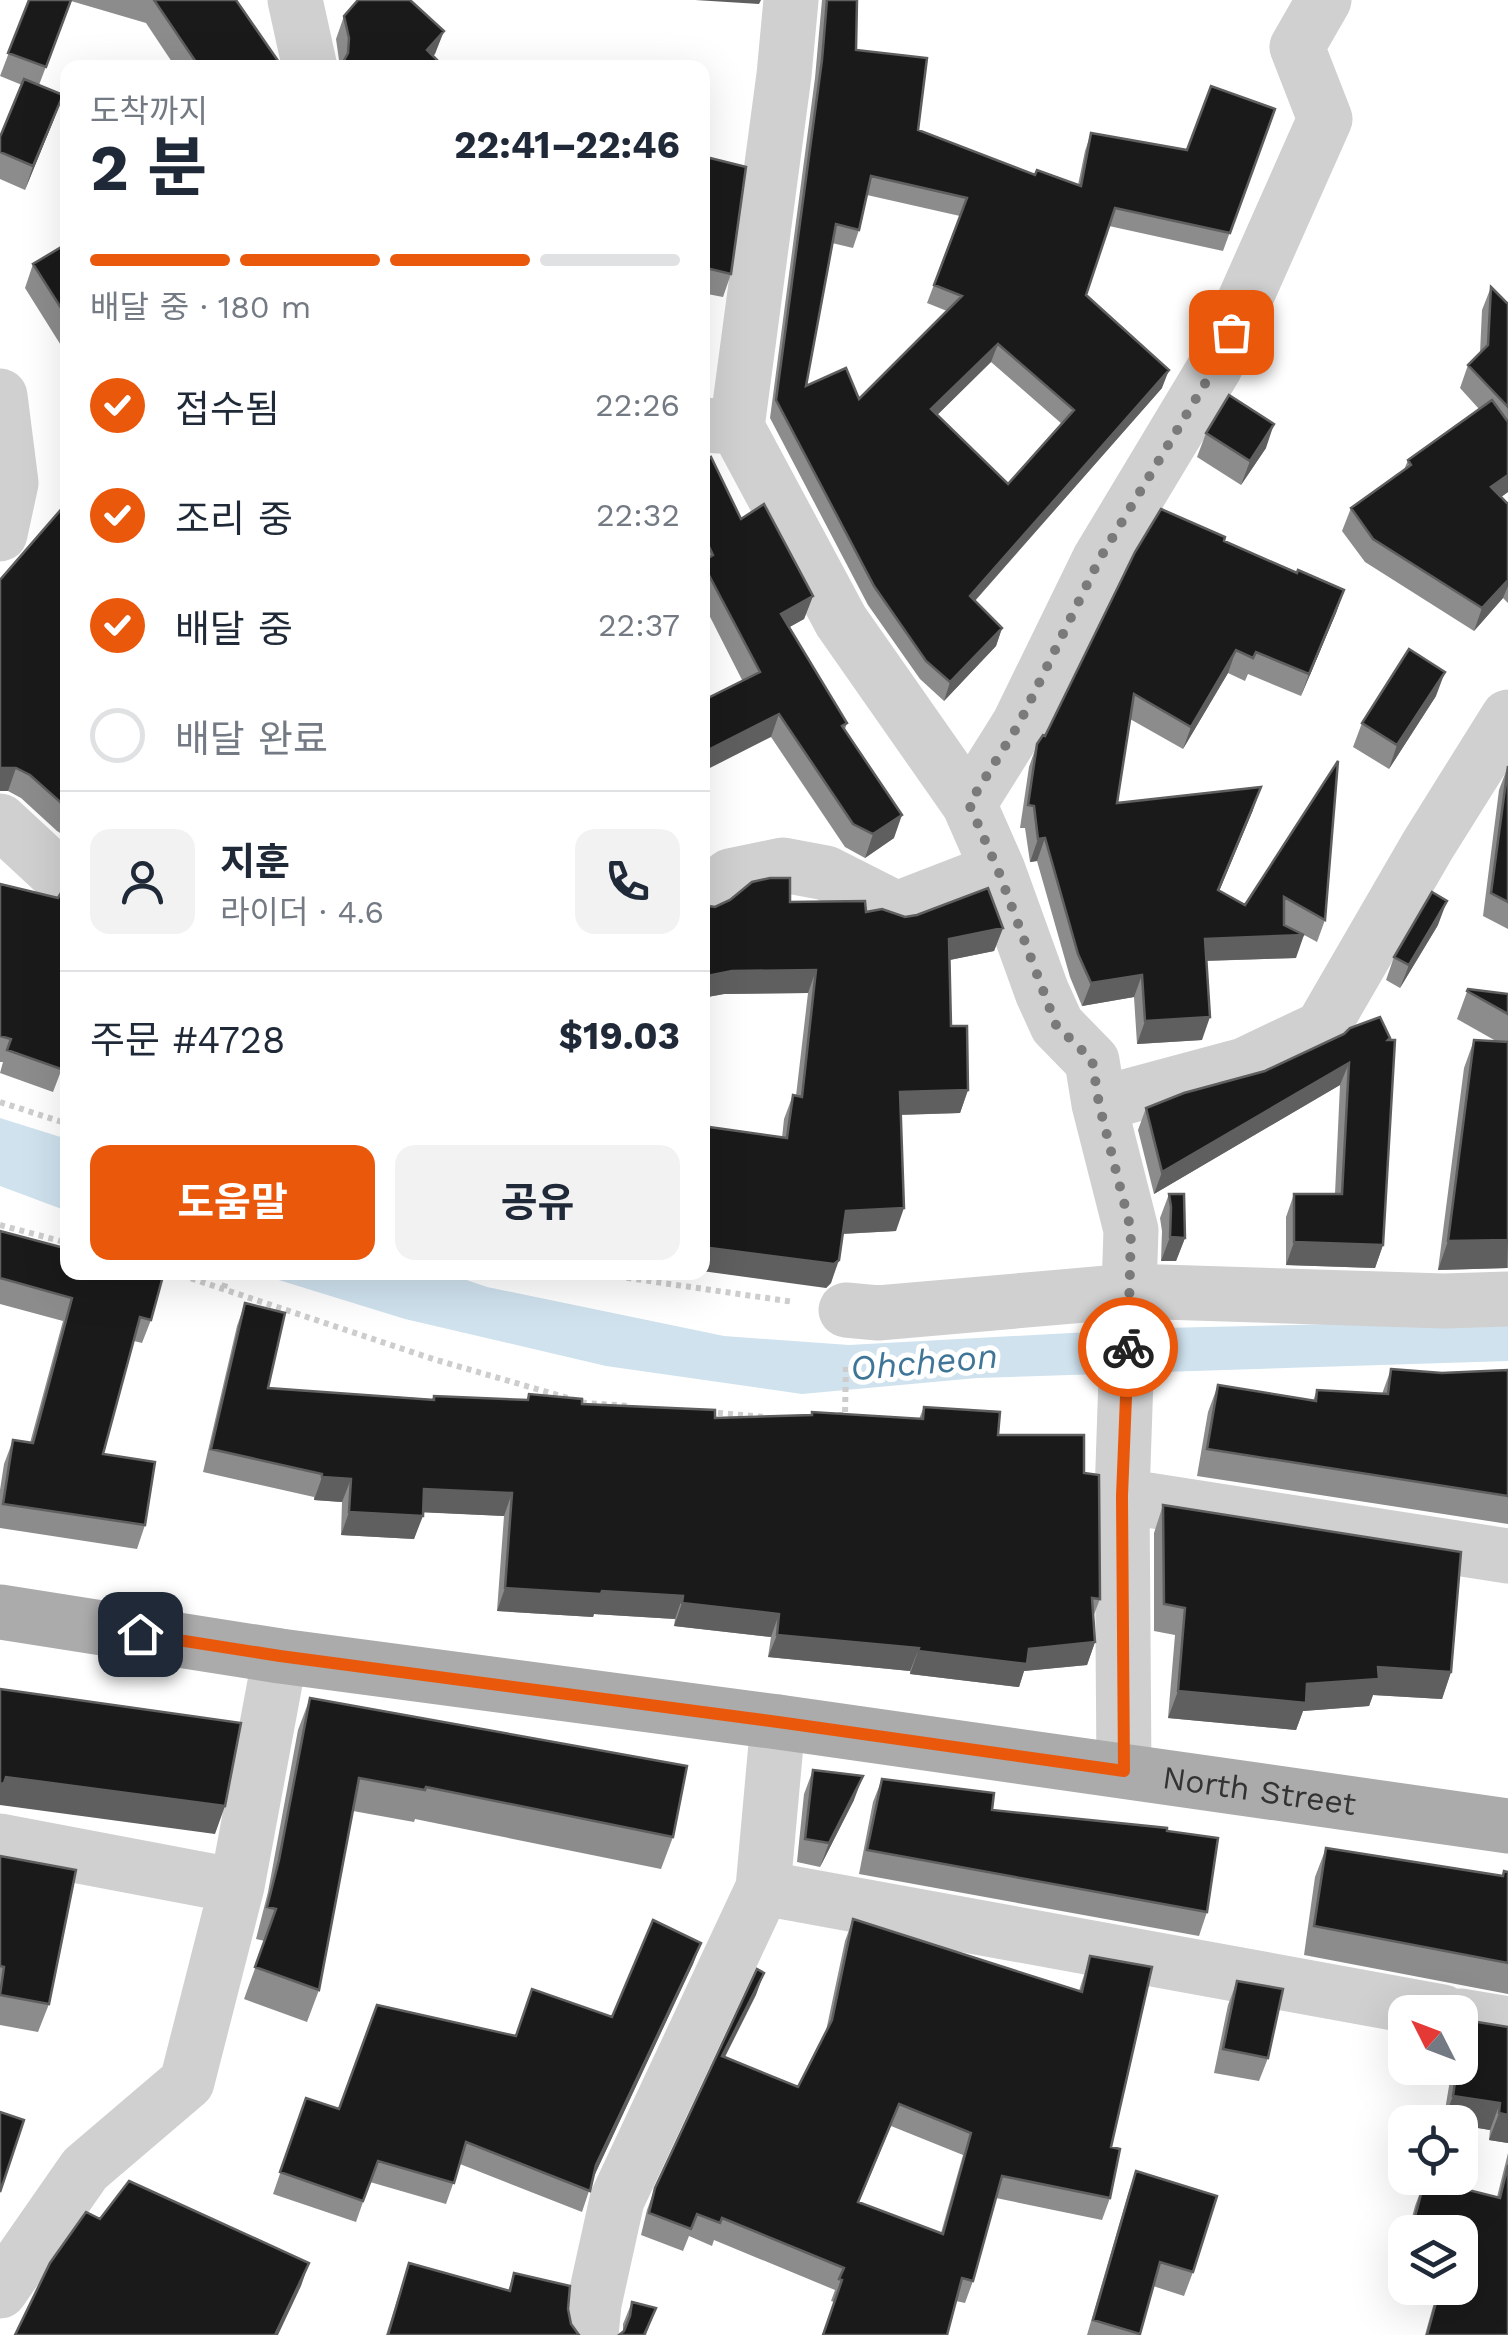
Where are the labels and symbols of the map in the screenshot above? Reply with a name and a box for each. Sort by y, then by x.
pin [1189,290,1274,375]
courier [1078,1297,1178,1397]
water label: Ohcheon [848,1335,1000,1389]
pin [98,1592,183,1677]
street label: North Street [1160,1758,1359,1823]
north arrow [1388,1995,1478,2085]

